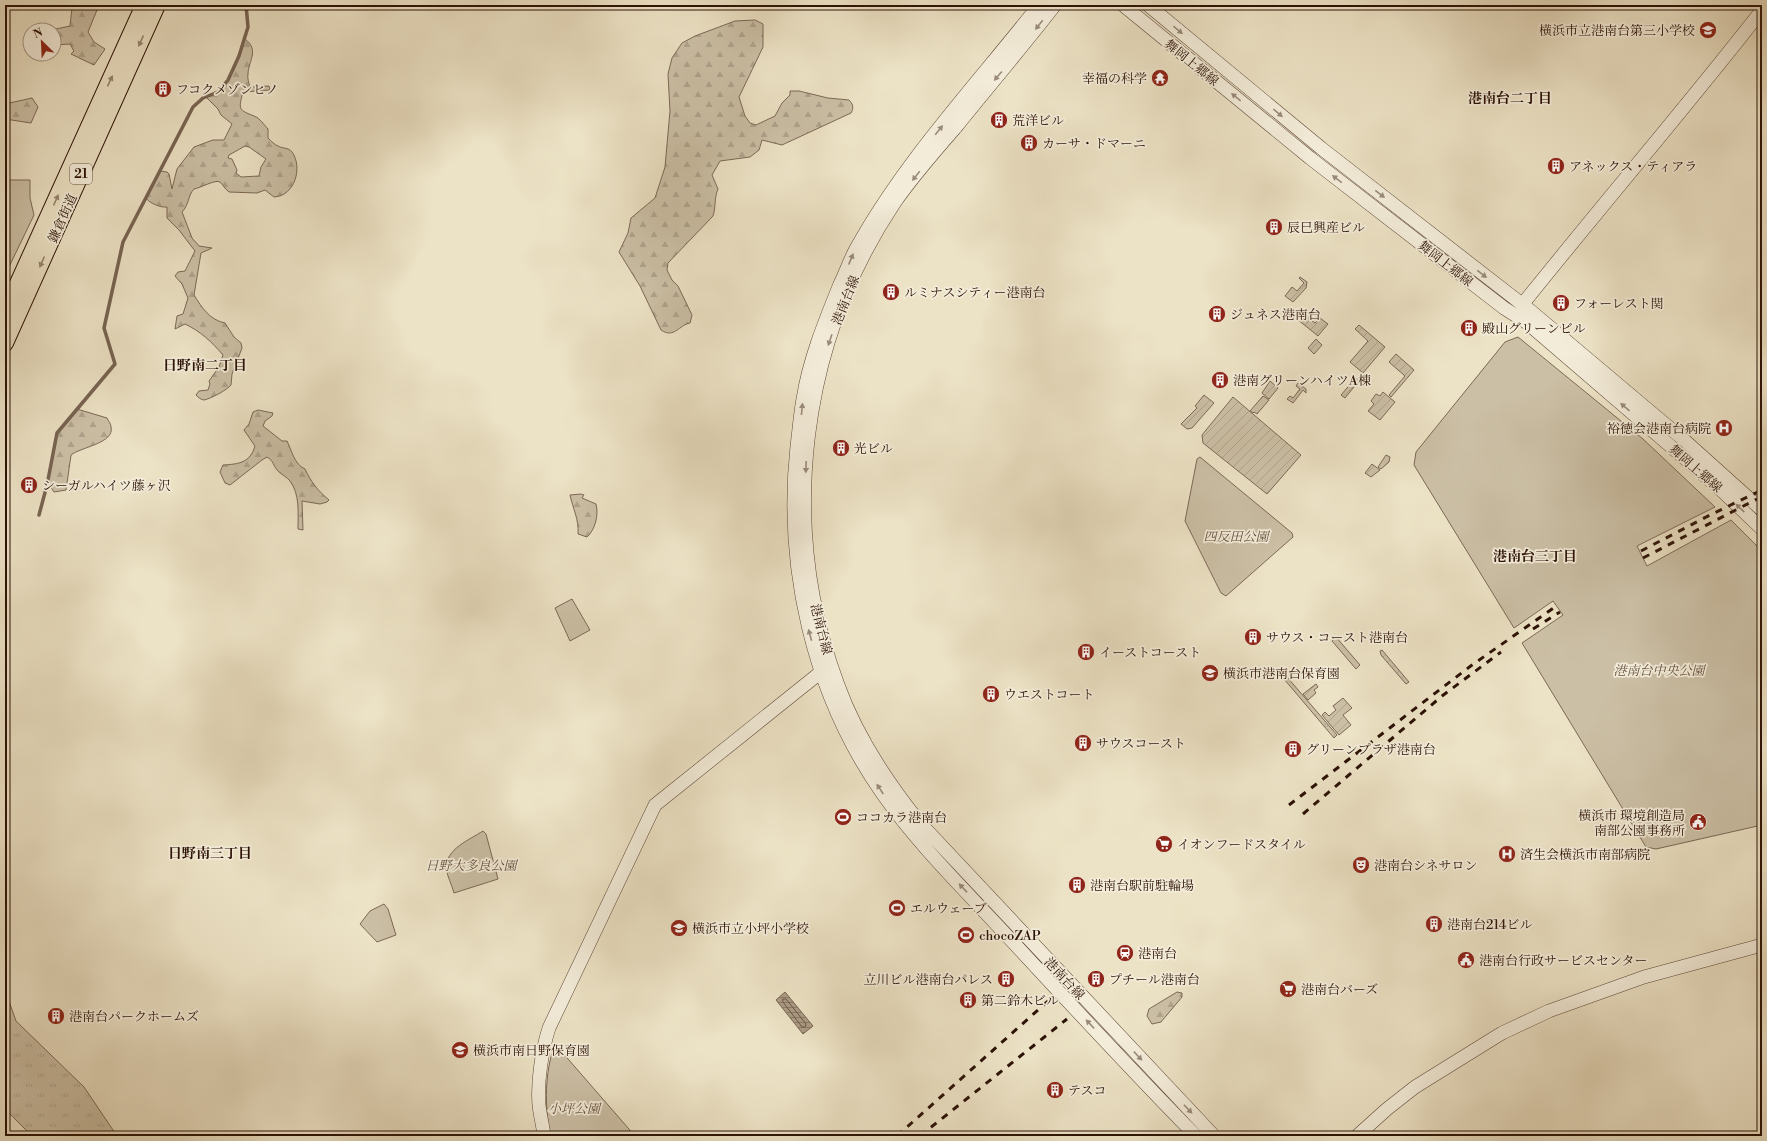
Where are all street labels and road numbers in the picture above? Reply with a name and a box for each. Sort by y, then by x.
street label: 舞岡上郷線 [1161,36,1222,89]
road number: 21 [70,164,92,184]
street label: 鎌倉街道 [45,191,81,245]
street label: 舞岡上郷線 [1415,237,1476,290]
street label: 港南台線 [829,273,863,327]
street label: 舞岡上郷線 [1666,441,1725,496]
street label: 港南台線 [807,602,835,656]
street label: 港南台線 [1041,954,1088,1003]

